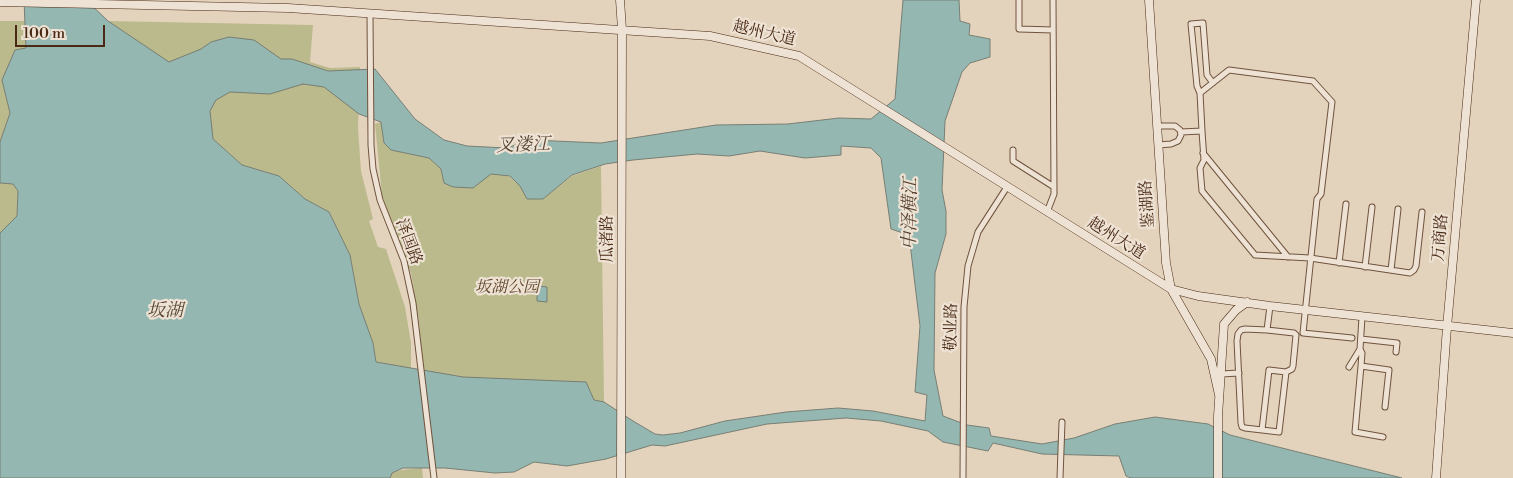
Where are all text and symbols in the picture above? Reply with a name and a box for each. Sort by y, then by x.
scale bar [18,15,108,47]
street label: 越州大道 [731,17,797,51]
text: 100 m [23,24,65,43]
water label: 叉溇江 [496,134,550,158]
water label: 中泽横江 [900,178,922,250]
street label: 鉴湖路 [1137,179,1159,229]
street label: 万商路 [1429,213,1453,263]
street label: 越州大道 [1084,214,1148,264]
street label: 瓜渚路 [598,215,618,263]
street label: 泽国路 [391,216,425,268]
park label: 坂湖公园 [475,278,539,298]
water label: 坂湖 [147,301,183,323]
street label: 敬业路 [942,303,962,351]

